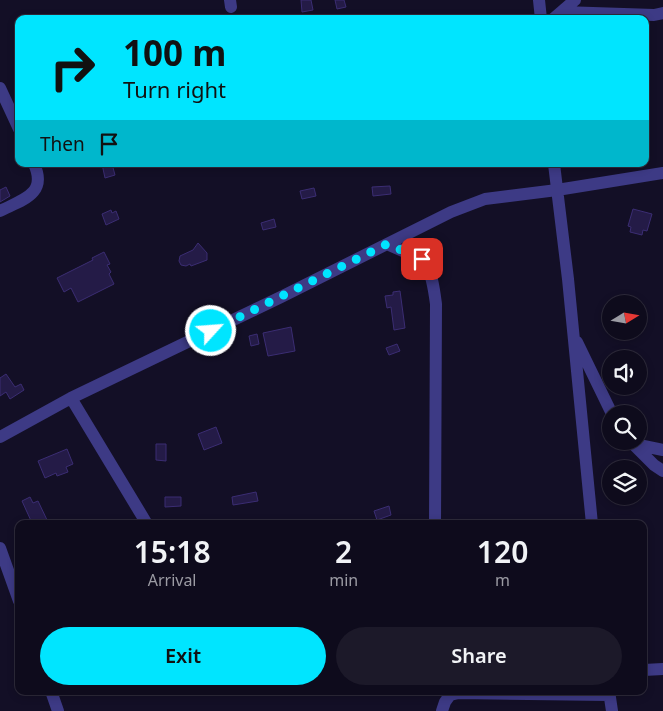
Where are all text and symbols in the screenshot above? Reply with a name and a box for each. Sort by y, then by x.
text: 100 m [123,29,226,76]
icon: right [40,35,105,100]
text: Turn right [123,74,226,104]
icon: arrive [95,130,123,158]
text: Then [40,131,85,157]
pin [401,238,443,280]
icon: arrive [408,245,436,273]
north arrow [602,295,648,340]
map controls [602,295,647,505]
position arrow [184,304,236,356]
button: sound [602,350,647,395]
button: search [602,405,647,450]
button: layers [602,460,647,505]
text: 15:18 [134,531,211,572]
text: 2 [335,531,352,572]
text: 120 [477,531,528,572]
text: Arrival [148,569,197,591]
text: min [329,569,358,591]
text: m [495,569,510,591]
button: Exit [40,627,326,685]
button: Share [336,627,622,685]

